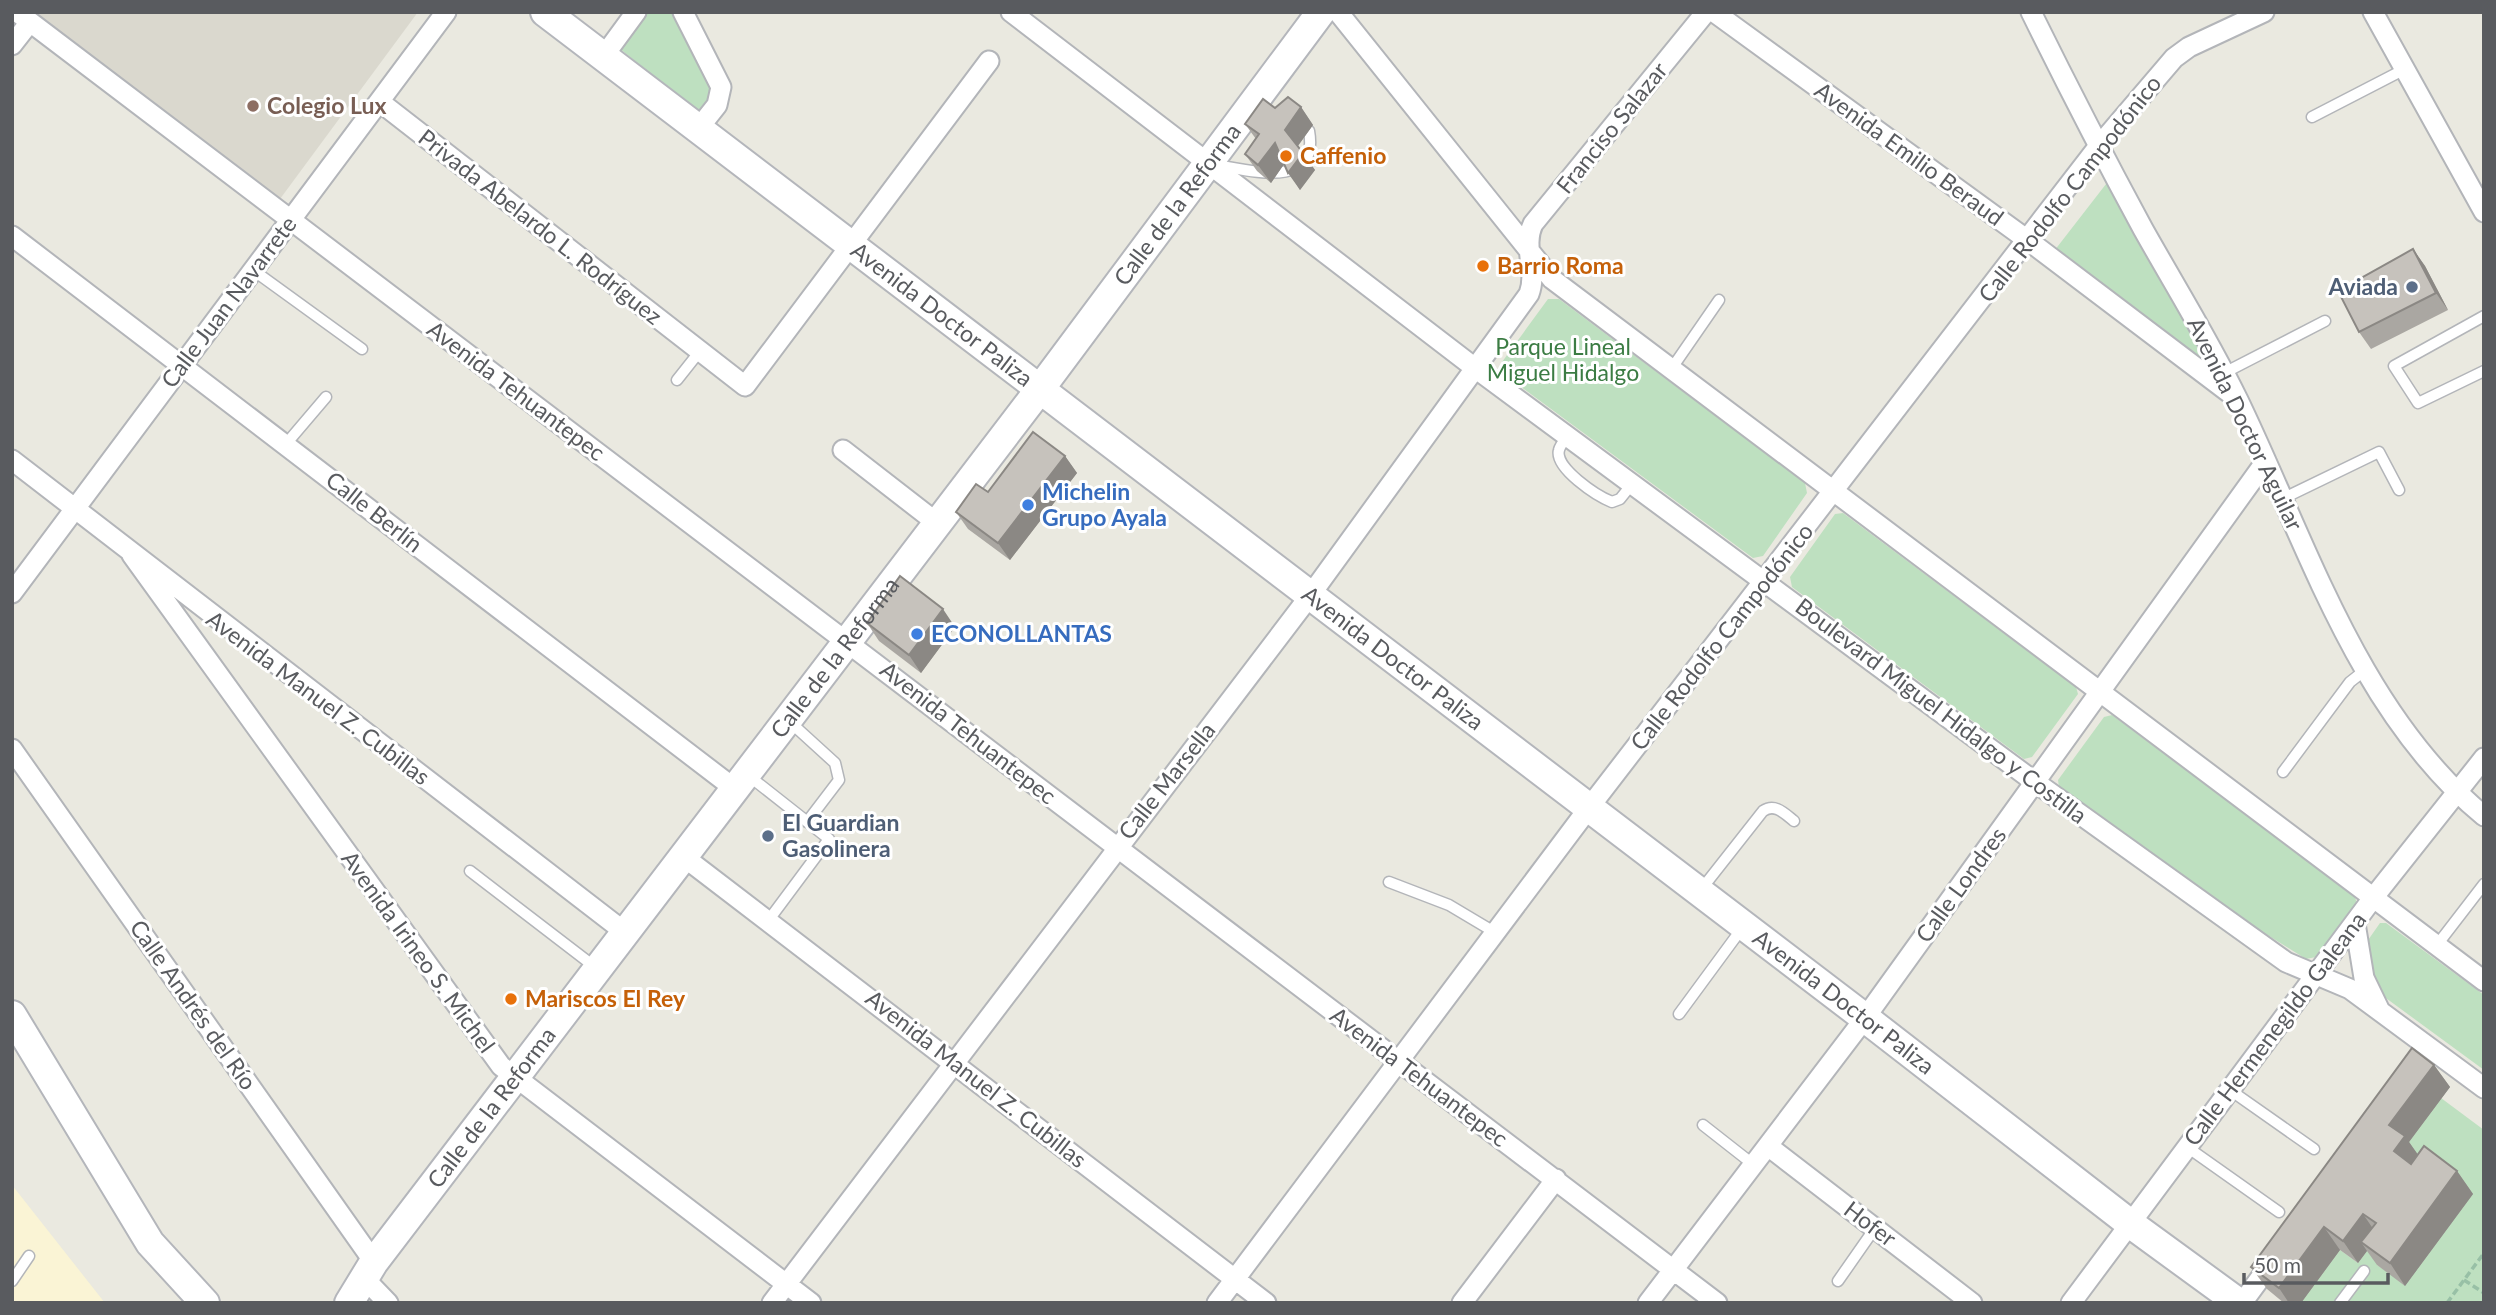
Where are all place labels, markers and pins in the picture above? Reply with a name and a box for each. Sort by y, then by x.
place label: Colegio Lux [267,91,386,119]
marker: Colegio Lux [245,98,261,114]
place label: Caffenio [1300,141,1386,169]
marker: Caffenio [1278,148,1294,164]
place label: Barrio Roma [1497,251,1624,279]
marker: Barrio Roma [1475,258,1491,274]
place label: Aviada [2328,272,2398,300]
marker: Aviada [2404,279,2420,295]
place label: Michelin Grupo Ayala [1042,477,1167,531]
marker: Michelin Grupo Ayala [1020,497,1036,513]
place label: ECONOLLANTAS [931,619,1112,647]
marker: ECONOLLANTAS [909,626,925,642]
place label: El Guardian Gasolinera [782,808,899,862]
marker: El Guardian Gasolinera [760,828,776,844]
place label: Mariscos El Rey [525,984,686,1012]
marker: Mariscos El Rey [503,991,519,1007]

